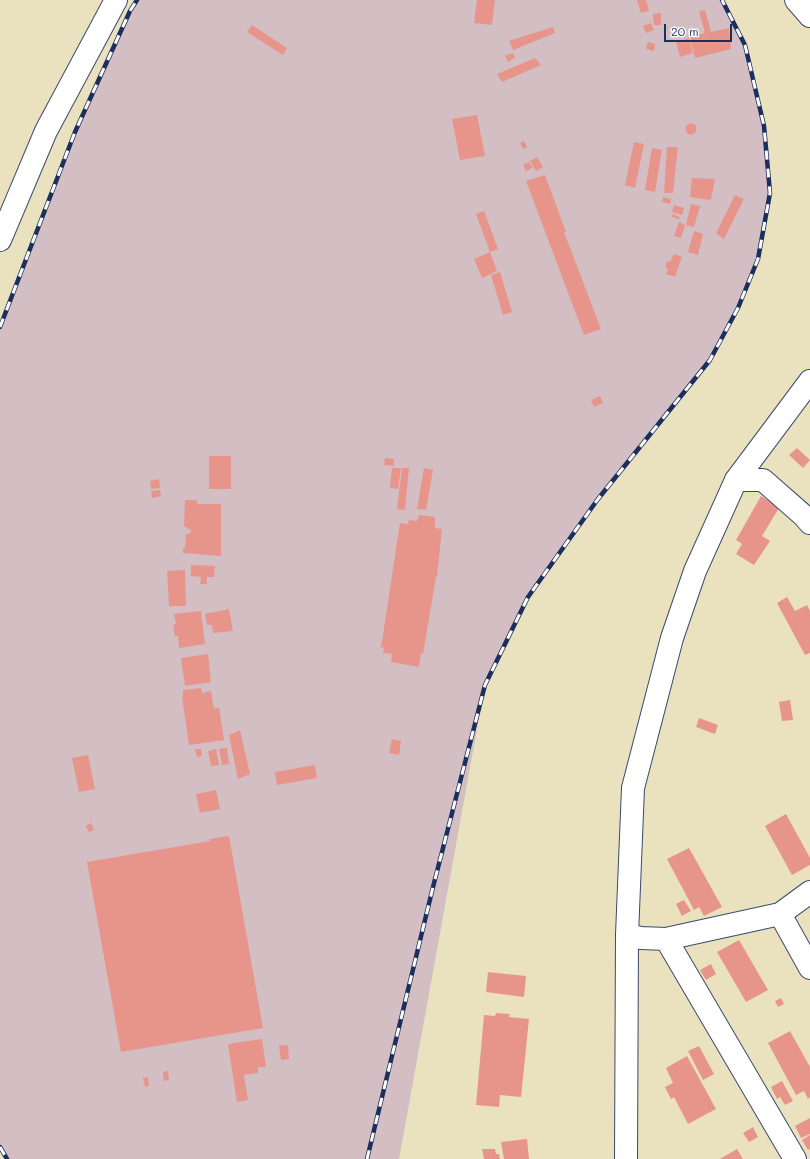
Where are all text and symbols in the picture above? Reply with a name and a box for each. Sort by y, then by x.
scale bar [666,16,734,42]
text: 20 m [671,23,699,39]

